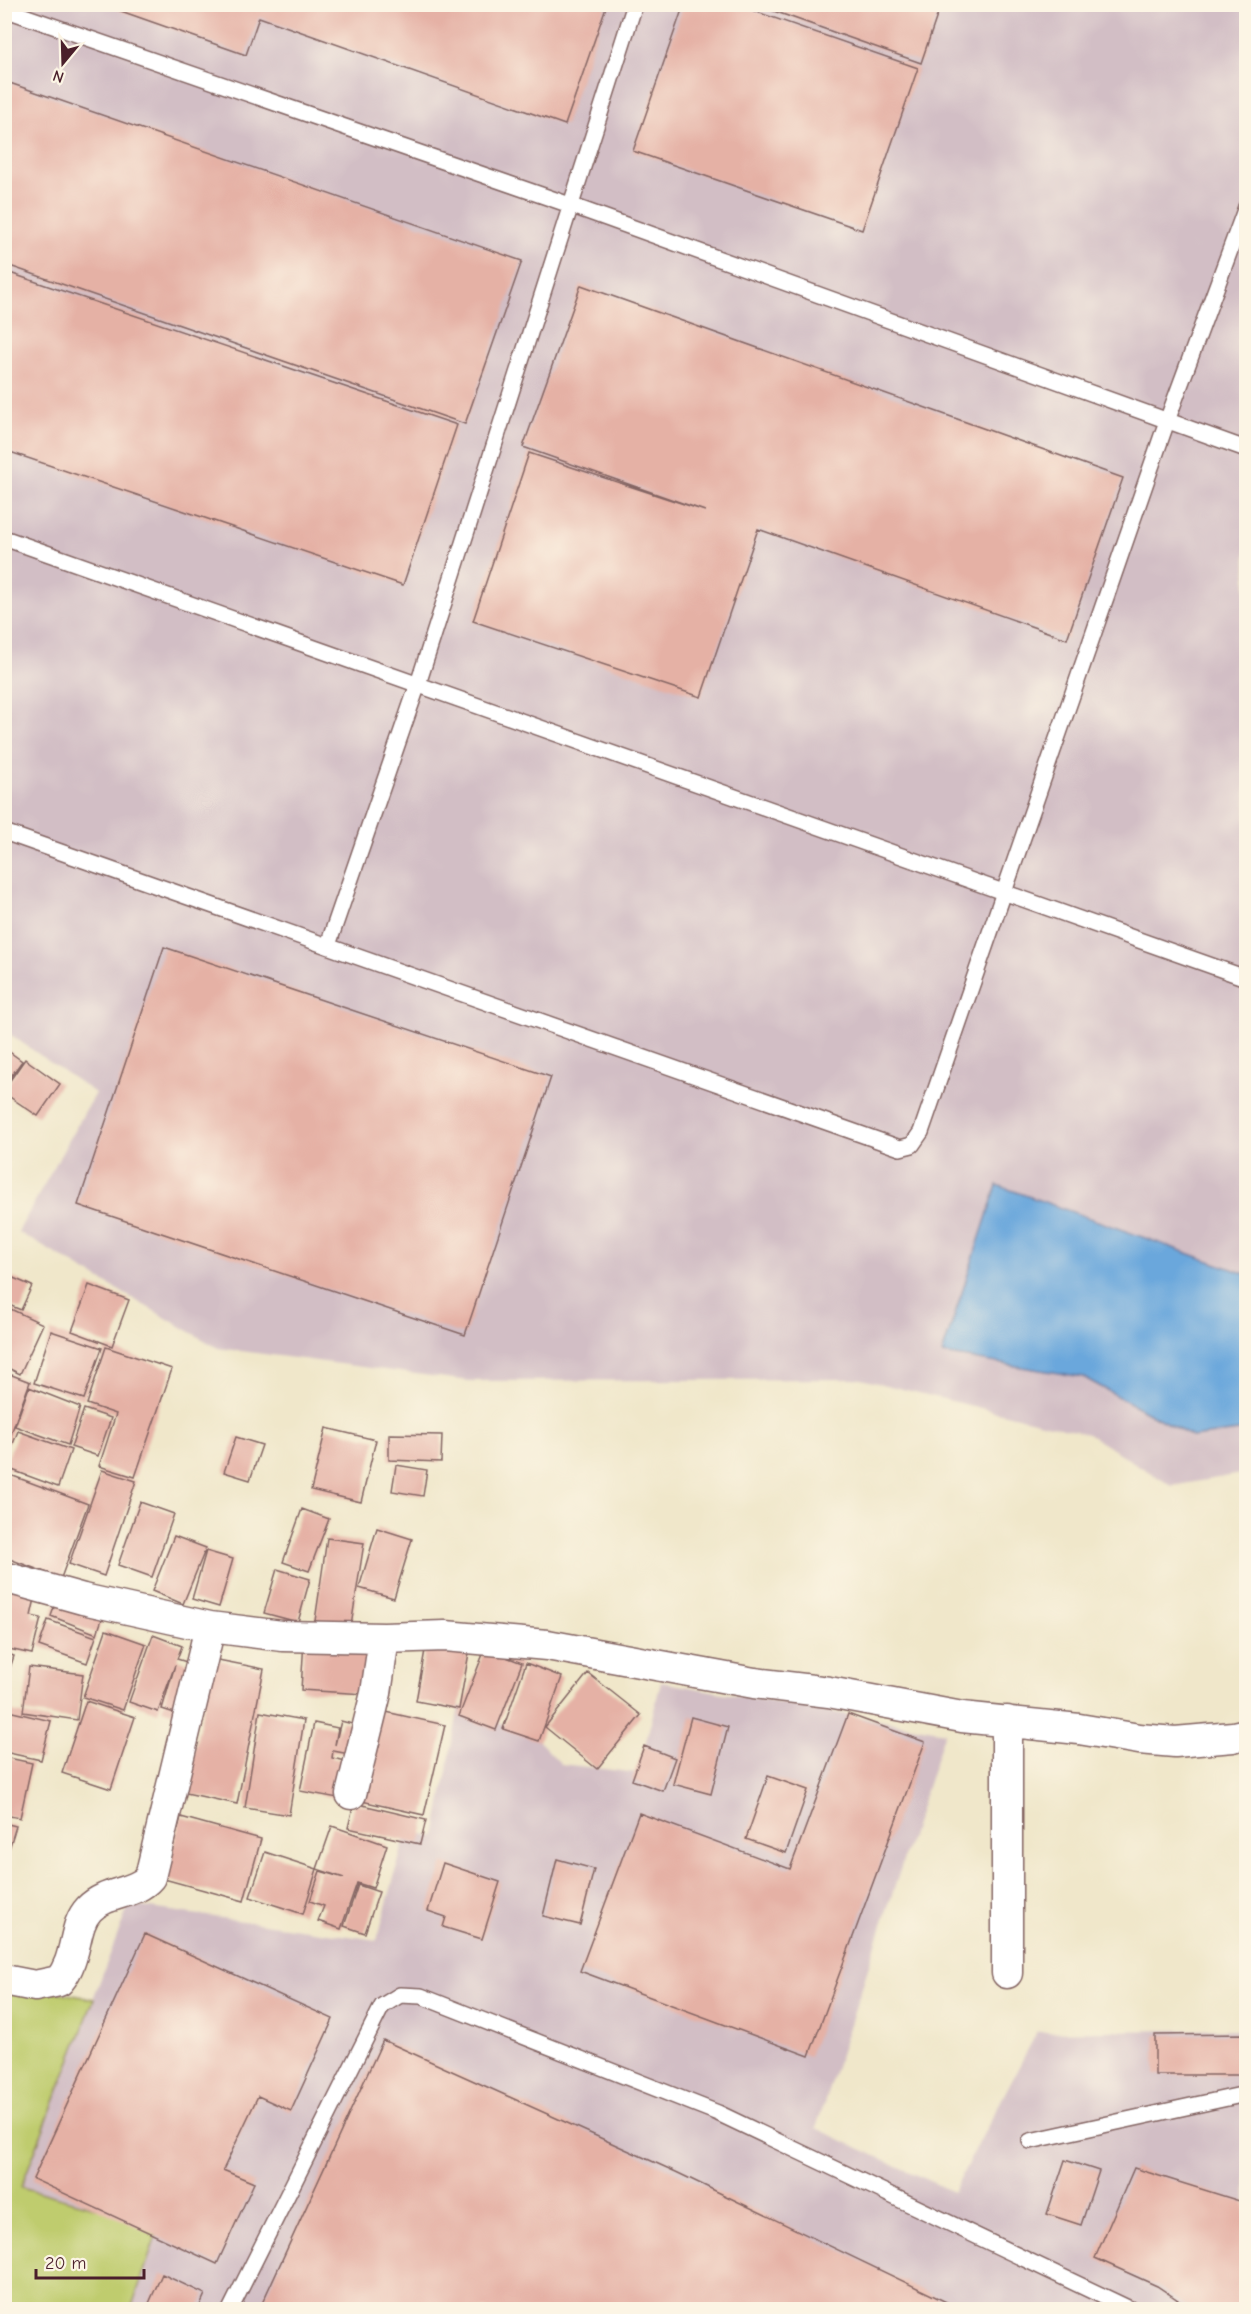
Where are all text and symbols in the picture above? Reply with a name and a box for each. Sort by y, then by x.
north arrow [33,33,93,93]
text: N [51,66,66,86]
scale bar [36,2242,144,2280]
text: 20 m [45,2253,86,2274]

